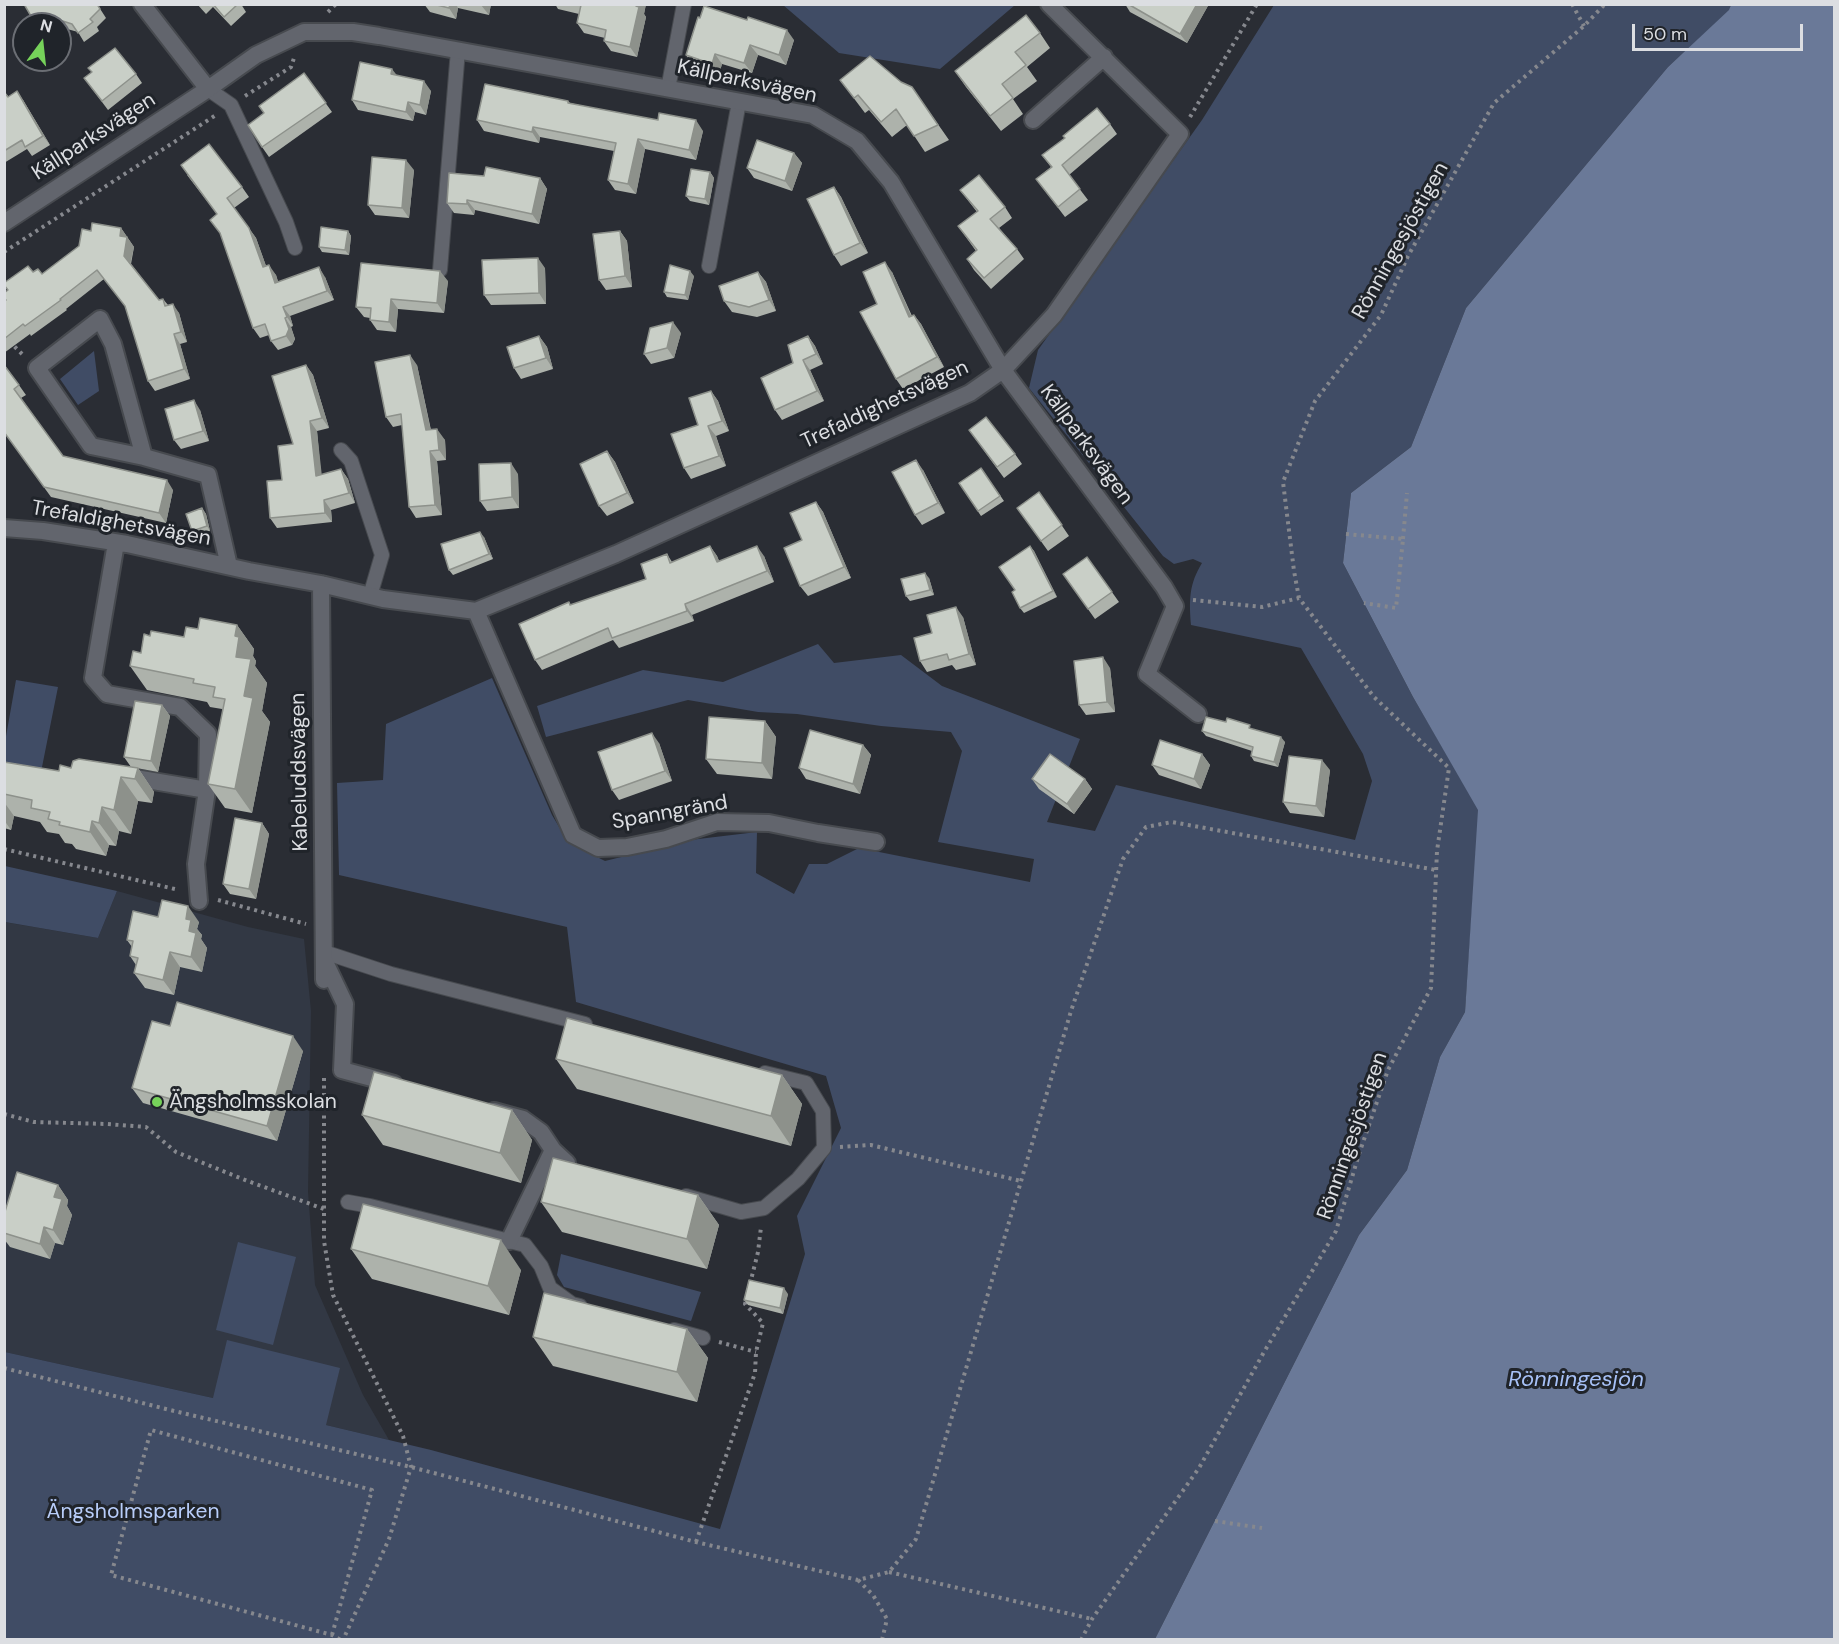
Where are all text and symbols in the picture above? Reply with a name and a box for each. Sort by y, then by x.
north arrow [12,12,72,72]
scale bar [1635,12,1806,50]
text: N [38,14,55,38]
text: 50 m [1643,22,1687,46]
street label: Källparksvägen [675,55,819,109]
street label: Källparksvägen [28,88,160,186]
street label: Rönningesjöstigen [1347,158,1455,324]
street label: Trefaldighetsvägen [797,355,973,455]
street label: Källparksvägen [1034,380,1138,510]
street label: Trefaldighetsvägen [29,496,213,552]
street label: Kabeluddsvägen [286,693,314,851]
street label: Spanngränd [610,790,730,836]
street label: Rönningesjöstigen [1313,1049,1393,1223]
place label: Ängsholmsskolan [169,1089,337,1115]
marker: Ängsholmsskolan [150,1095,164,1109]
water label: Rönningesjön [1508,1367,1644,1393]
park label: Ängsholmsparken [47,1499,219,1525]

